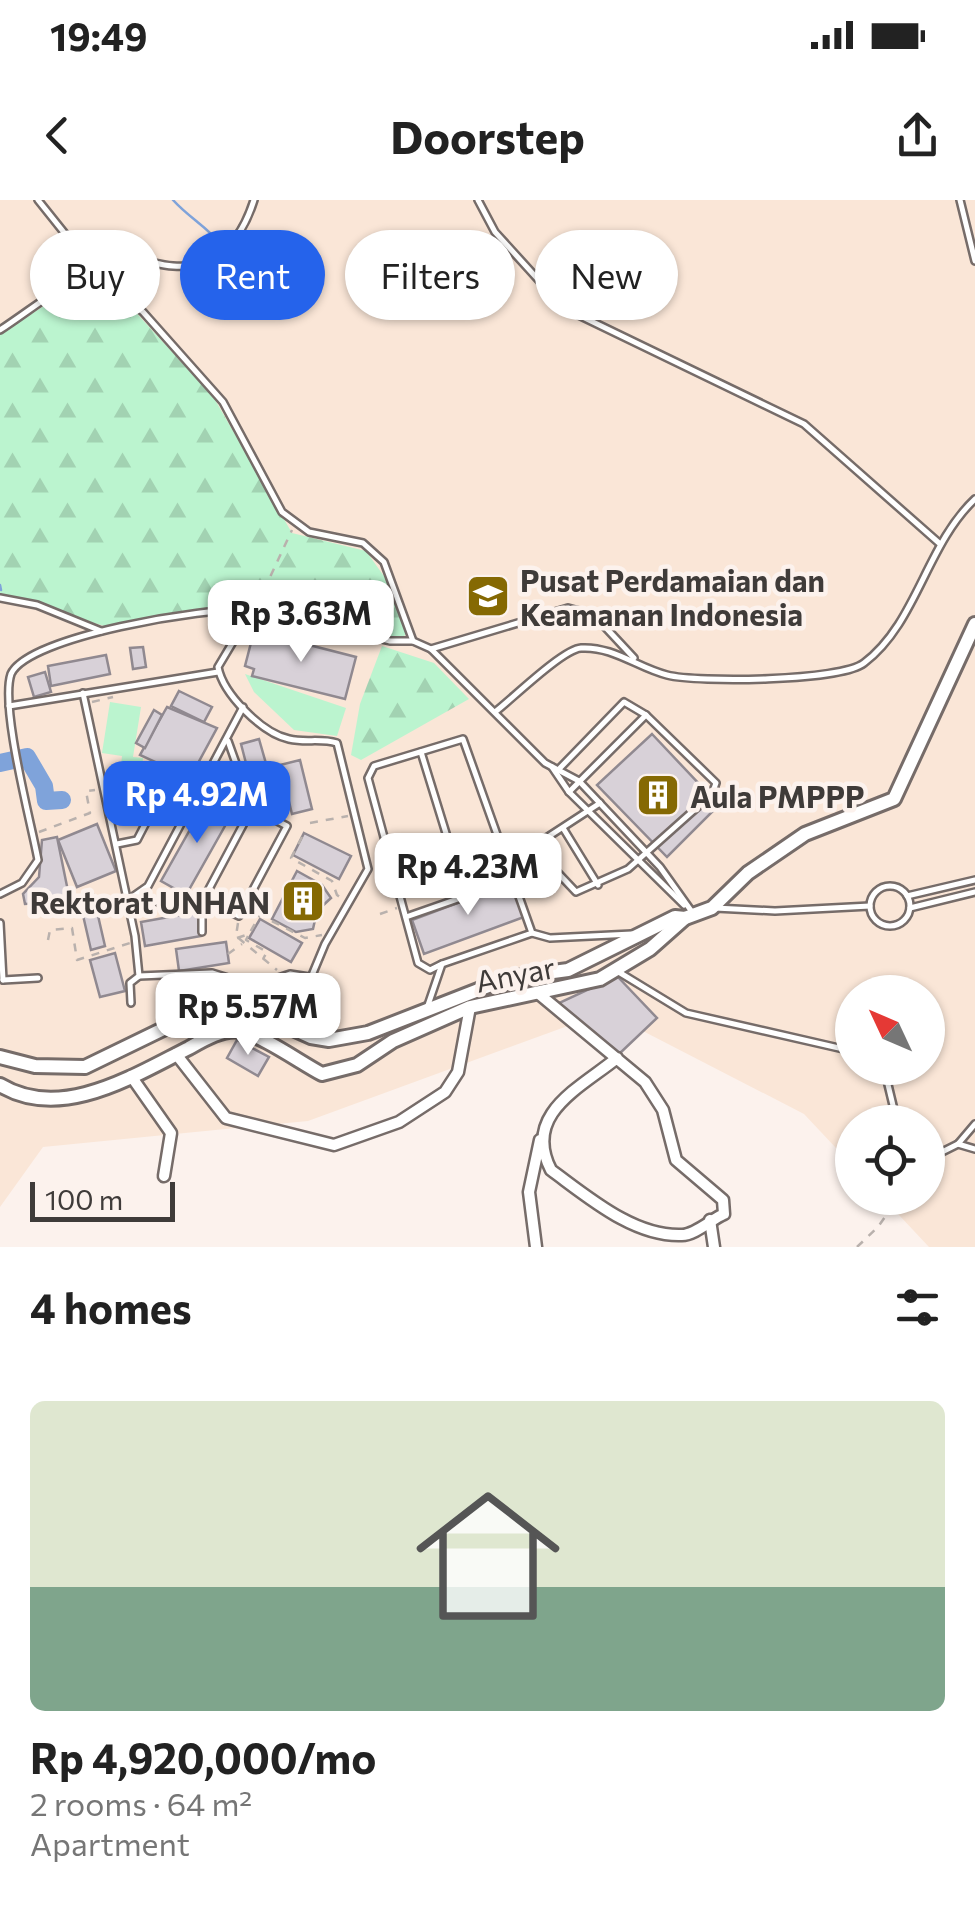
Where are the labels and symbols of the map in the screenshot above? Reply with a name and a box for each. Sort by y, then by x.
place label: Pusat Perdamaian dan Keamanan Indonesia [520,561,825,632]
school or university icon: Pusat Perdamaian dan Keamanan Indonesia [465,573,511,619]
pin: Rp 3.63M [198,580,404,665]
pin: Rp 4.92M [94,761,300,846]
building icon: Aula PMPPP [635,772,681,818]
place label: Aula PMPPP [690,777,864,814]
pin: Rp 4.23M [365,833,571,918]
building icon: Rektorat UNHAN [280,878,326,924]
place label: Rektorat UNHAN [30,883,270,920]
street label: Anyar [472,947,558,999]
pin: Rp 5.57M [145,973,351,1058]
north arrow [835,975,945,1085]
scale bar [30,1177,175,1221]

